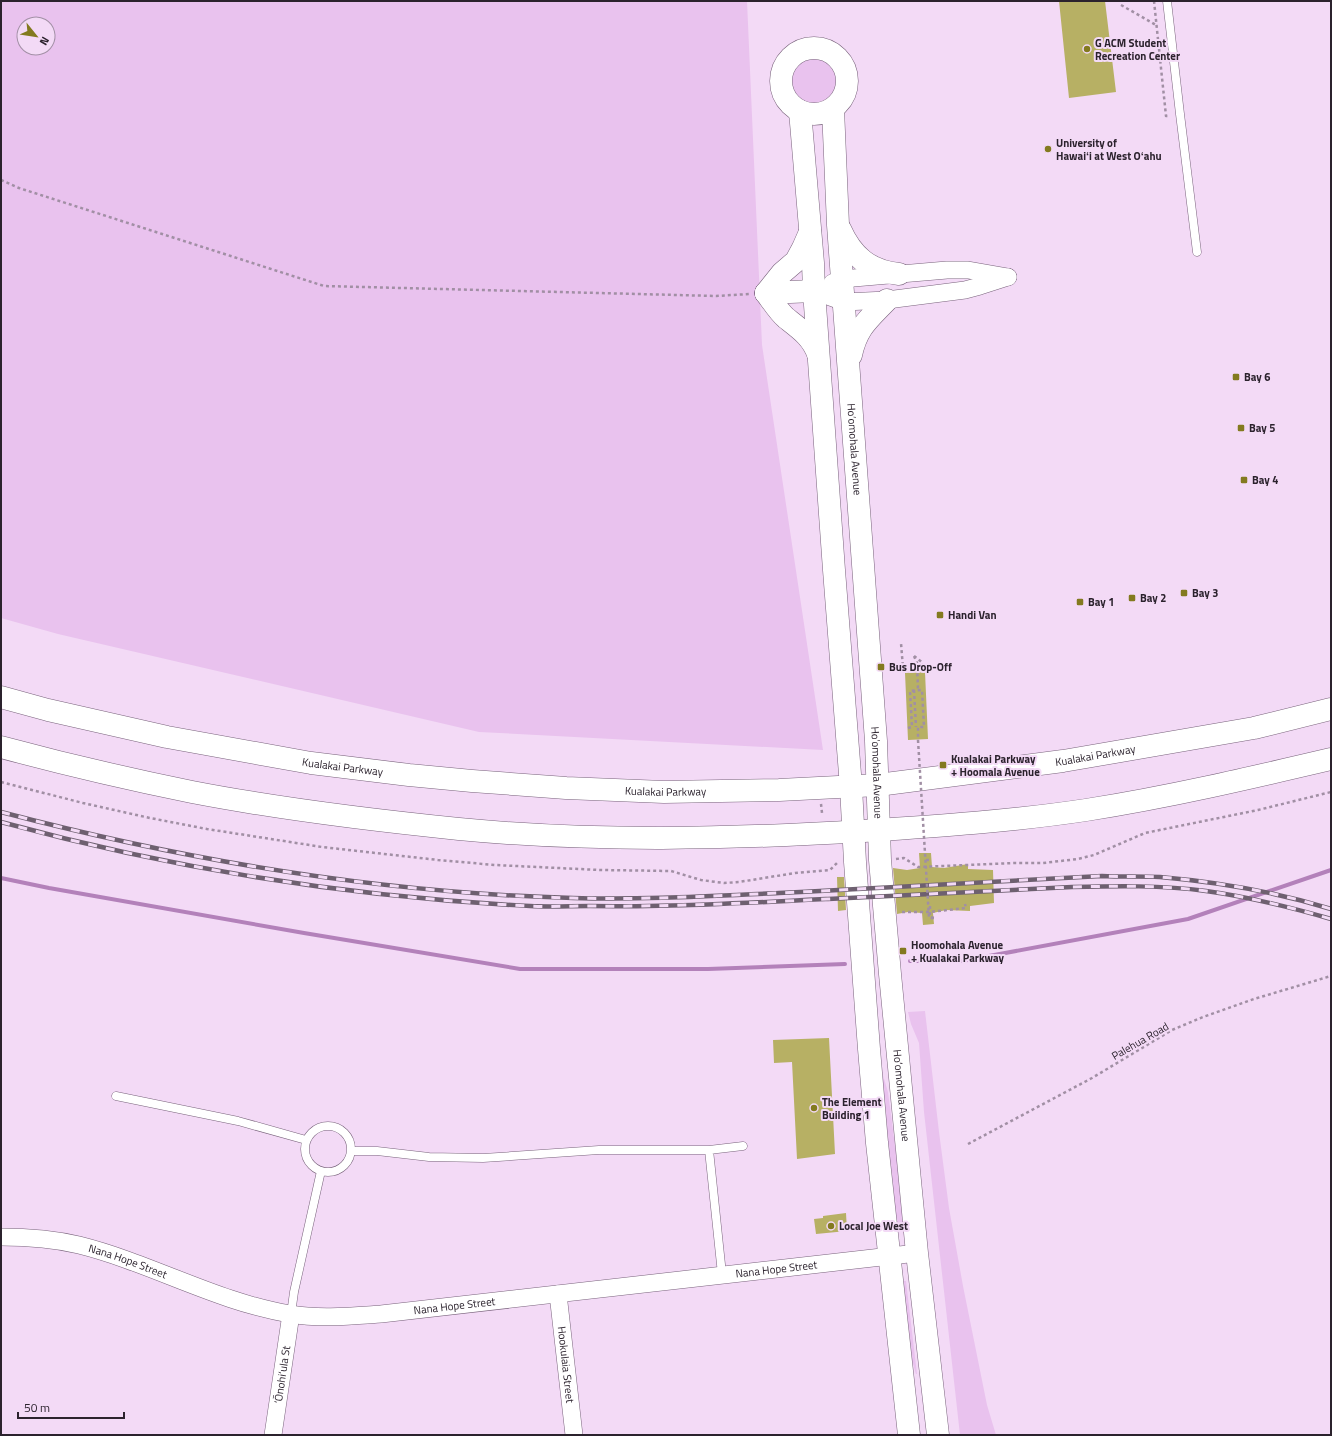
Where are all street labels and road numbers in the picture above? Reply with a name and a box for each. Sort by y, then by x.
street label: Ho’omohala Avenue [843,403,866,496]
street label: Ho’omohala Avenue [867,726,887,819]
street label: Kualakai Parkway [1054,740,1137,770]
street label: Kualakai Parkway [301,754,385,780]
street label: Kualakai Parkway [625,782,707,800]
street label: Palehua Road [1108,1018,1172,1064]
street label: Ho’omohala Avenue [889,1049,914,1143]
street label: Nana Hope Street [87,1240,170,1282]
street label: Nana Hope Street [735,1256,818,1282]
street label: Nana Hope Street [413,1293,496,1318]
street label: Hookulaia Street [554,1325,578,1404]
street label: ‘Ōnohi‘ula St [270,1345,294,1405]

